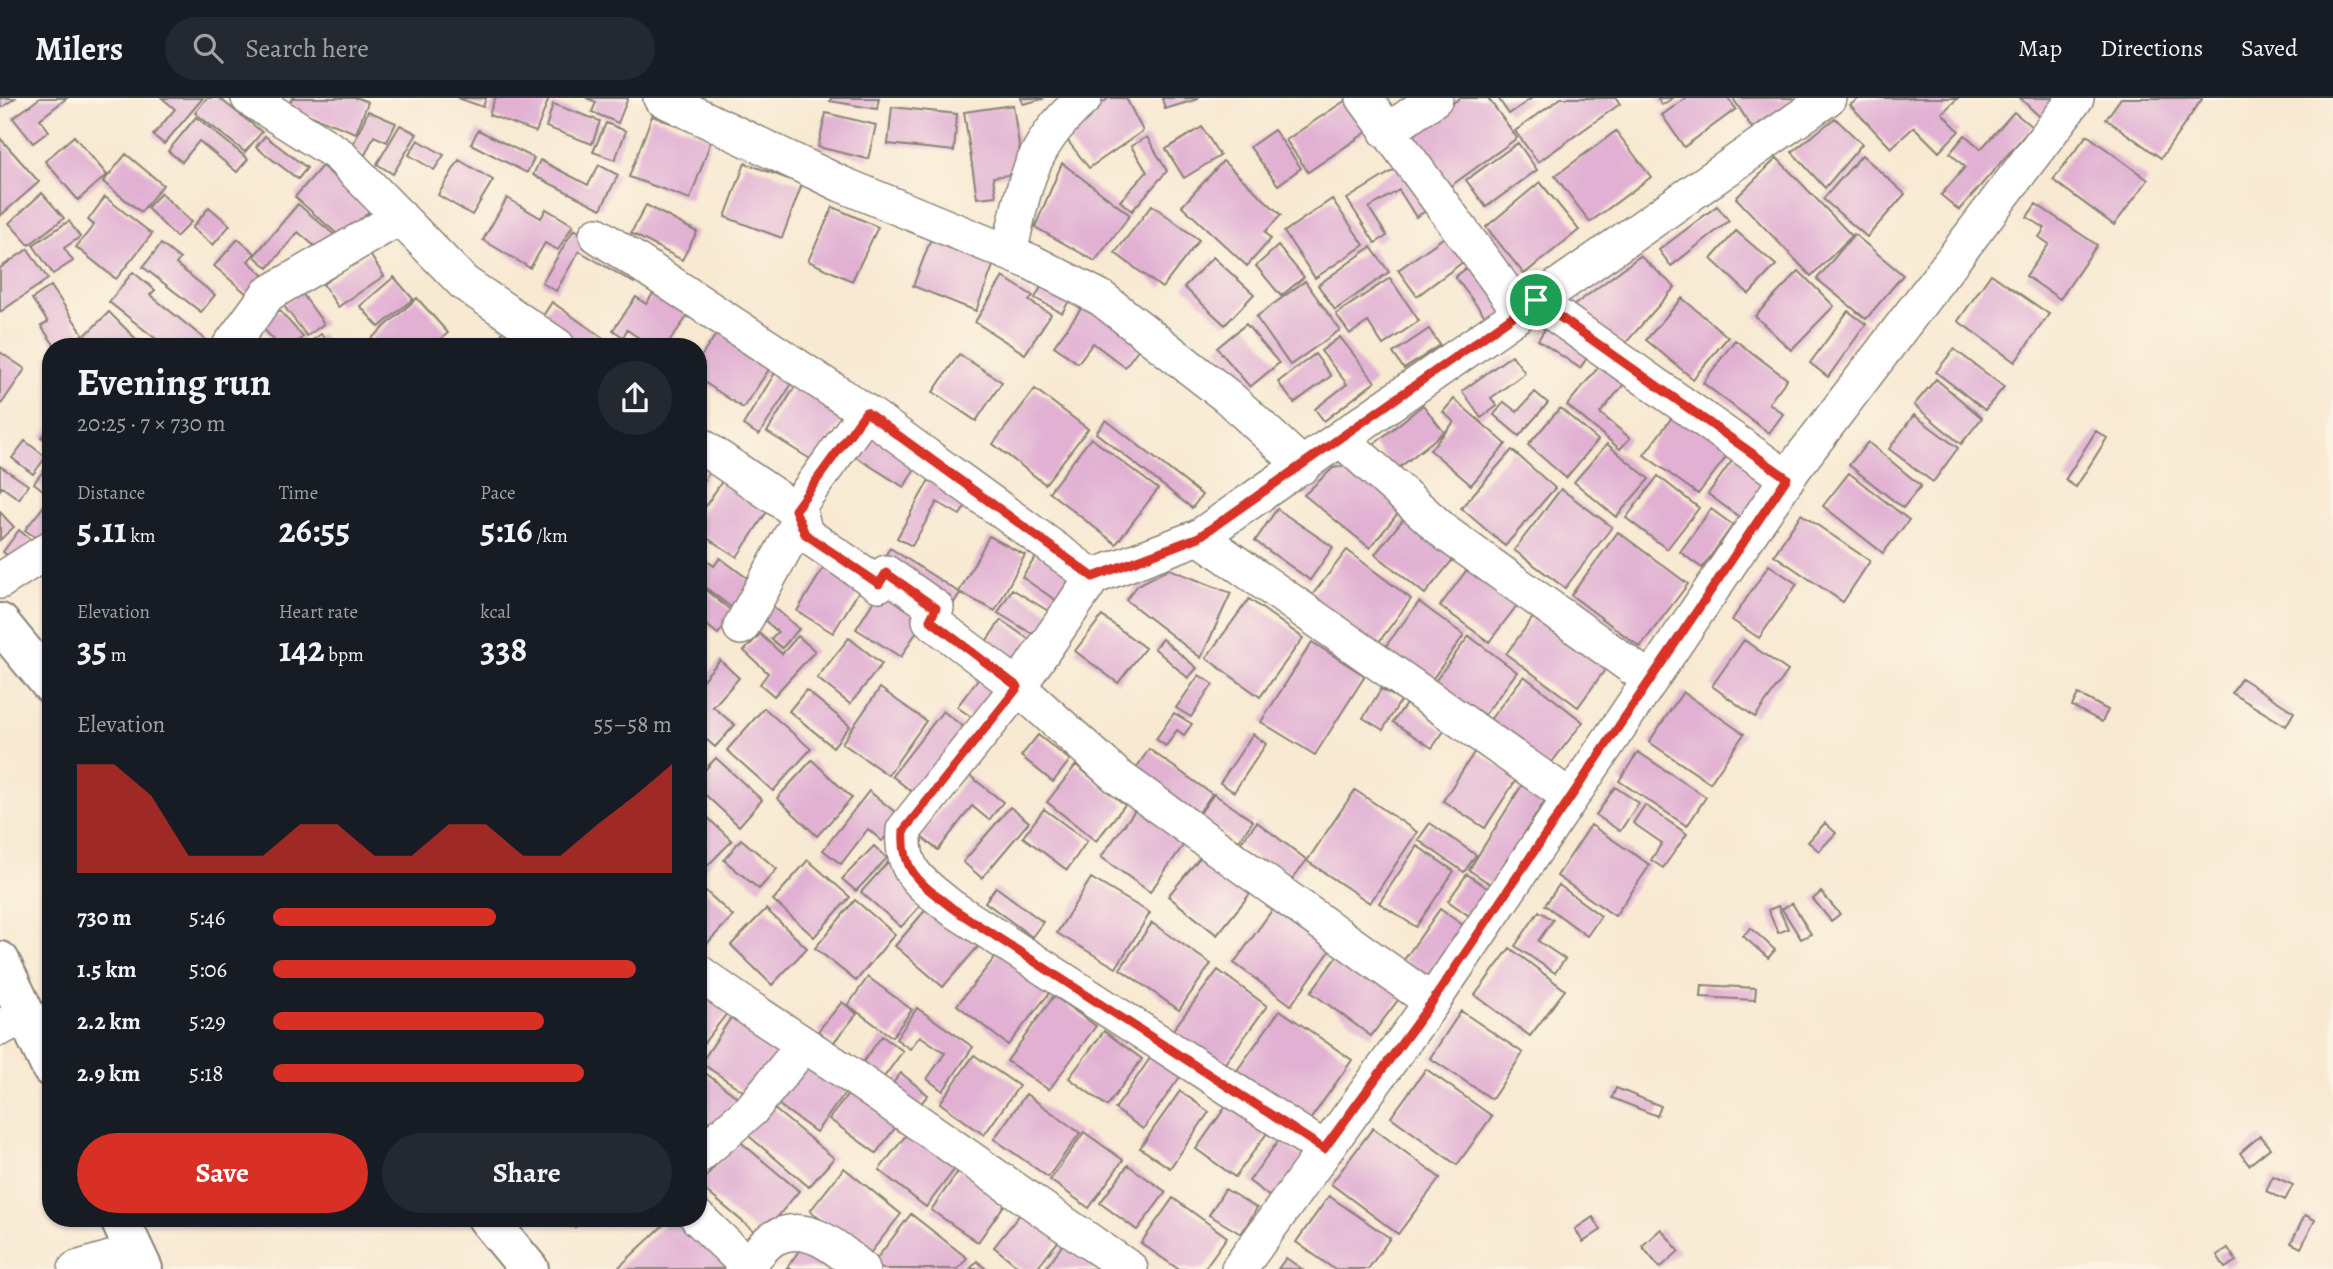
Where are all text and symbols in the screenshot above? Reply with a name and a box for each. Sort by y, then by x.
search box [165,17,655,80]
text: Milers [35,26,123,71]
icon: search [189,29,227,67]
text: Search here [245,31,369,66]
text: Map [2018,32,2062,64]
text: Directions [2100,32,2203,64]
text: Saved [2241,32,2298,64]
pin [1506,270,1566,330]
icon: arrive [1517,281,1555,319]
text: Evening run [77,356,271,408]
button: share [598,361,672,435]
text: 20:25 · 7 × 730 m [77,408,226,439]
text: Distance [77,480,145,506]
text: Time [279,480,318,506]
text: Pace [480,480,516,506]
text: 5.11 [77,506,127,554]
text: 26:55 [279,506,350,554]
text: 5:16 [480,506,532,554]
text: km [127,523,156,549]
text: /km [532,523,568,549]
text: Elevation [77,599,150,625]
text: Heart rate [279,599,358,625]
text: kcal [480,599,511,625]
text: 35 [77,625,107,673]
text: 142 [279,625,325,673]
text: 338 [480,625,527,673]
text: m [107,642,127,668]
text: bpm [325,642,364,668]
text: Elevation [77,709,165,740]
text: 55–58 m [594,709,672,740]
text: 730 m [77,902,132,933]
text: 5:46 [189,902,225,933]
text: 1.5 km [77,954,137,985]
text: 5:06 [189,954,227,985]
text: 2.2 km [77,1006,141,1037]
text: 5:29 [189,1006,226,1037]
text: 2.9 km [77,1058,140,1089]
text: 5:18 [189,1058,223,1089]
button: Save [77,1133,368,1213]
button: Share [382,1133,672,1213]

